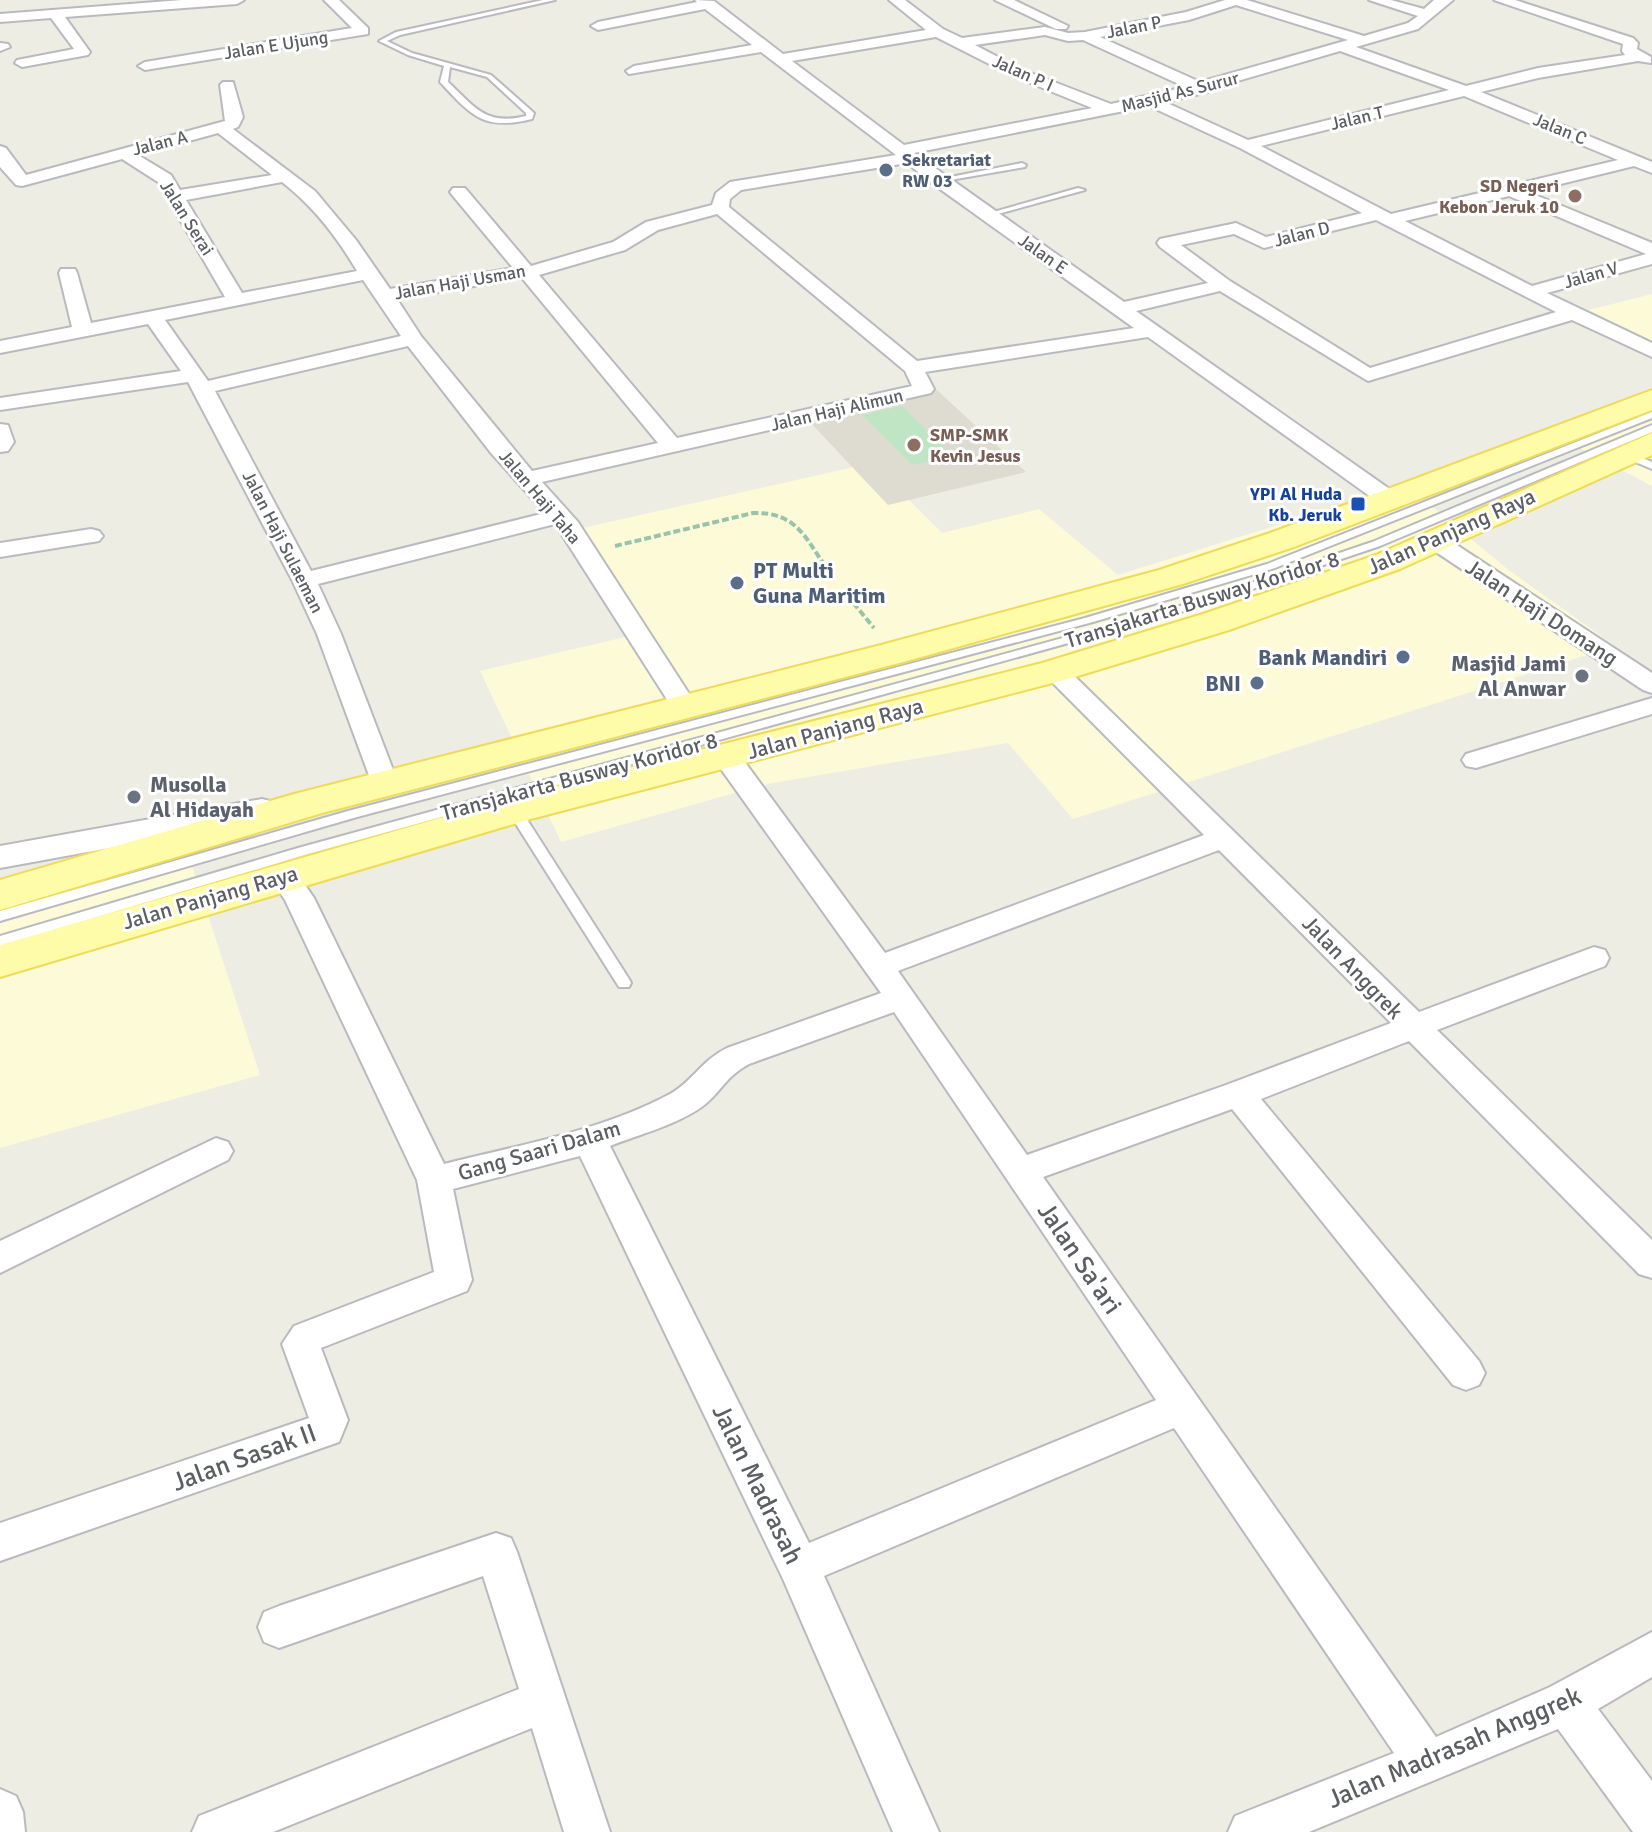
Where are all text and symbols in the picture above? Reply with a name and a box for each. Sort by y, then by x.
street label: Jalan P [1105,11,1163,43]
street label: Jalan E Ujung [222,26,330,64]
street label: Jalan P I [989,50,1057,96]
street label: Masjid As Surur [1119,67,1242,117]
street label: Jalan T [1328,101,1386,135]
street label: Jalan C [1530,108,1590,150]
street label: Jalan A [130,126,190,160]
place label: Sekretariat RW 03 [902,149,991,192]
marker: Sekretariat RW 03 [877,161,895,179]
place label: SD Negeri Kebon Jeruk 10 [1439,175,1559,218]
street label: Jalan Serai [155,176,219,260]
marker: SD Negeri Kebon Jeruk 10 [1566,187,1584,205]
street label: Jalan D [1272,216,1332,252]
street label: Jalan E [1014,229,1072,279]
street label: Jalan V [1561,257,1621,293]
street label: Jalan Haji Usman [393,260,527,304]
street label: Jalan Haji Alimun [769,384,905,436]
place label: SMP-SMK Kevin Jesus [930,424,1020,467]
marker: SMP-SMK Kevin Jesus [905,436,923,454]
street label: Jalan Haji Taha [494,446,586,548]
street label: Jalan Haji Sulaeman [238,467,328,617]
street label: Jalan Panjang Raya [1363,482,1539,581]
place label: YPI Al Huda Kb. Jeruk [1249,483,1343,526]
marker: YPI Al Huda Kb. Jeruk [1349,495,1367,513]
street label: Transjakarta Busway Koridor 8 [1062,545,1343,654]
street label: Jalan Haji Domang [1461,553,1623,672]
place label: PT Multi Guna Maritim [753,557,886,609]
marker: PT Multi Guna Maritim [728,574,746,592]
place label: Bank Mandiri [1258,644,1387,671]
marker: Bank Mandiri [1394,648,1412,666]
place label: Masjid Jami Al Anwar [1451,650,1566,702]
marker: Masjid Jami Al Anwar [1573,667,1591,685]
place label: BNI [1205,670,1241,697]
marker: BNI [1248,674,1266,692]
street label: Jalan Panjang Raya [744,692,926,765]
street label: Transjakarta Busway Koridor 8 [438,727,720,826]
place label: Musolla Al Hidayah [150,771,254,823]
marker: Musolla Al Hidayah [125,788,143,806]
street label: Jalan Panjang Raya [119,860,301,935]
street label: Jalan Anggrek [1297,910,1409,1025]
street label: Gang Saari Dalam [455,1114,624,1187]
street label: Jalan Sa'ari [1030,1196,1128,1321]
street label: Jalan Madrasah [705,1399,810,1570]
street label: Jalan Sasak II [168,1417,321,1499]
street label: Jalan Madrasah Anggrek [1323,1680,1586,1816]

